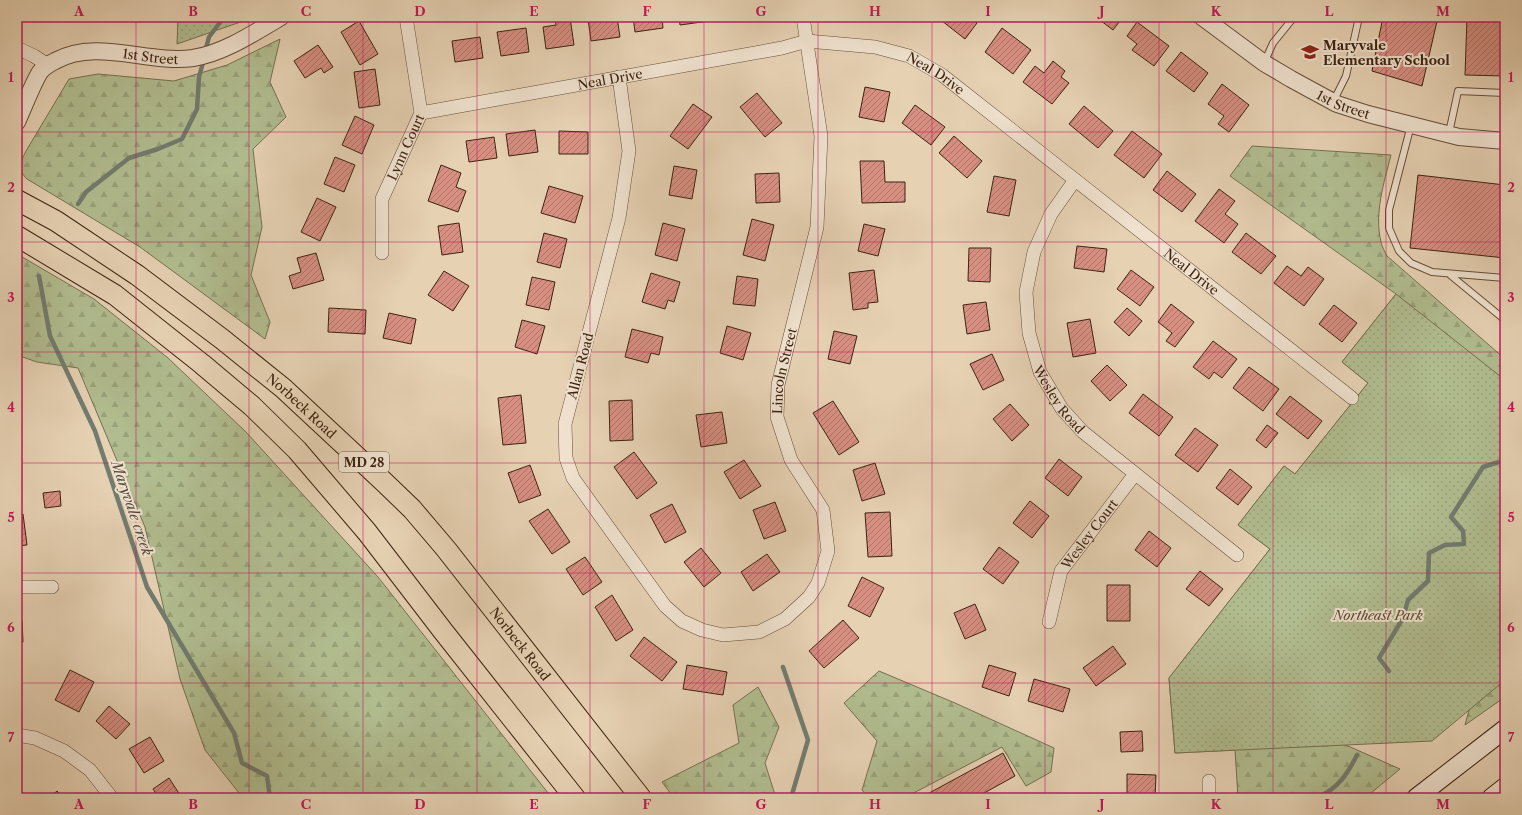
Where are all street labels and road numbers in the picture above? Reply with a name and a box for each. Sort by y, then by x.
street label: 1st Street [122,45,179,67]
street label: Neal Drive [904,49,968,98]
street label: Neal Drive [576,65,644,93]
street label: 1st Street [1314,86,1372,122]
street label: Lynn Court [384,111,428,183]
street label: Neal Drive [1161,245,1222,298]
street label: Lincoln Street [769,326,800,414]
street label: Allan Road [563,331,597,402]
street label: Wesley Road [1029,362,1088,437]
street label: Norbeck Road [263,370,340,442]
road number: MD 28 [339,452,389,472]
street label: Wesley Court [1057,496,1121,573]
street label: Norbeck Road [487,604,554,684]

